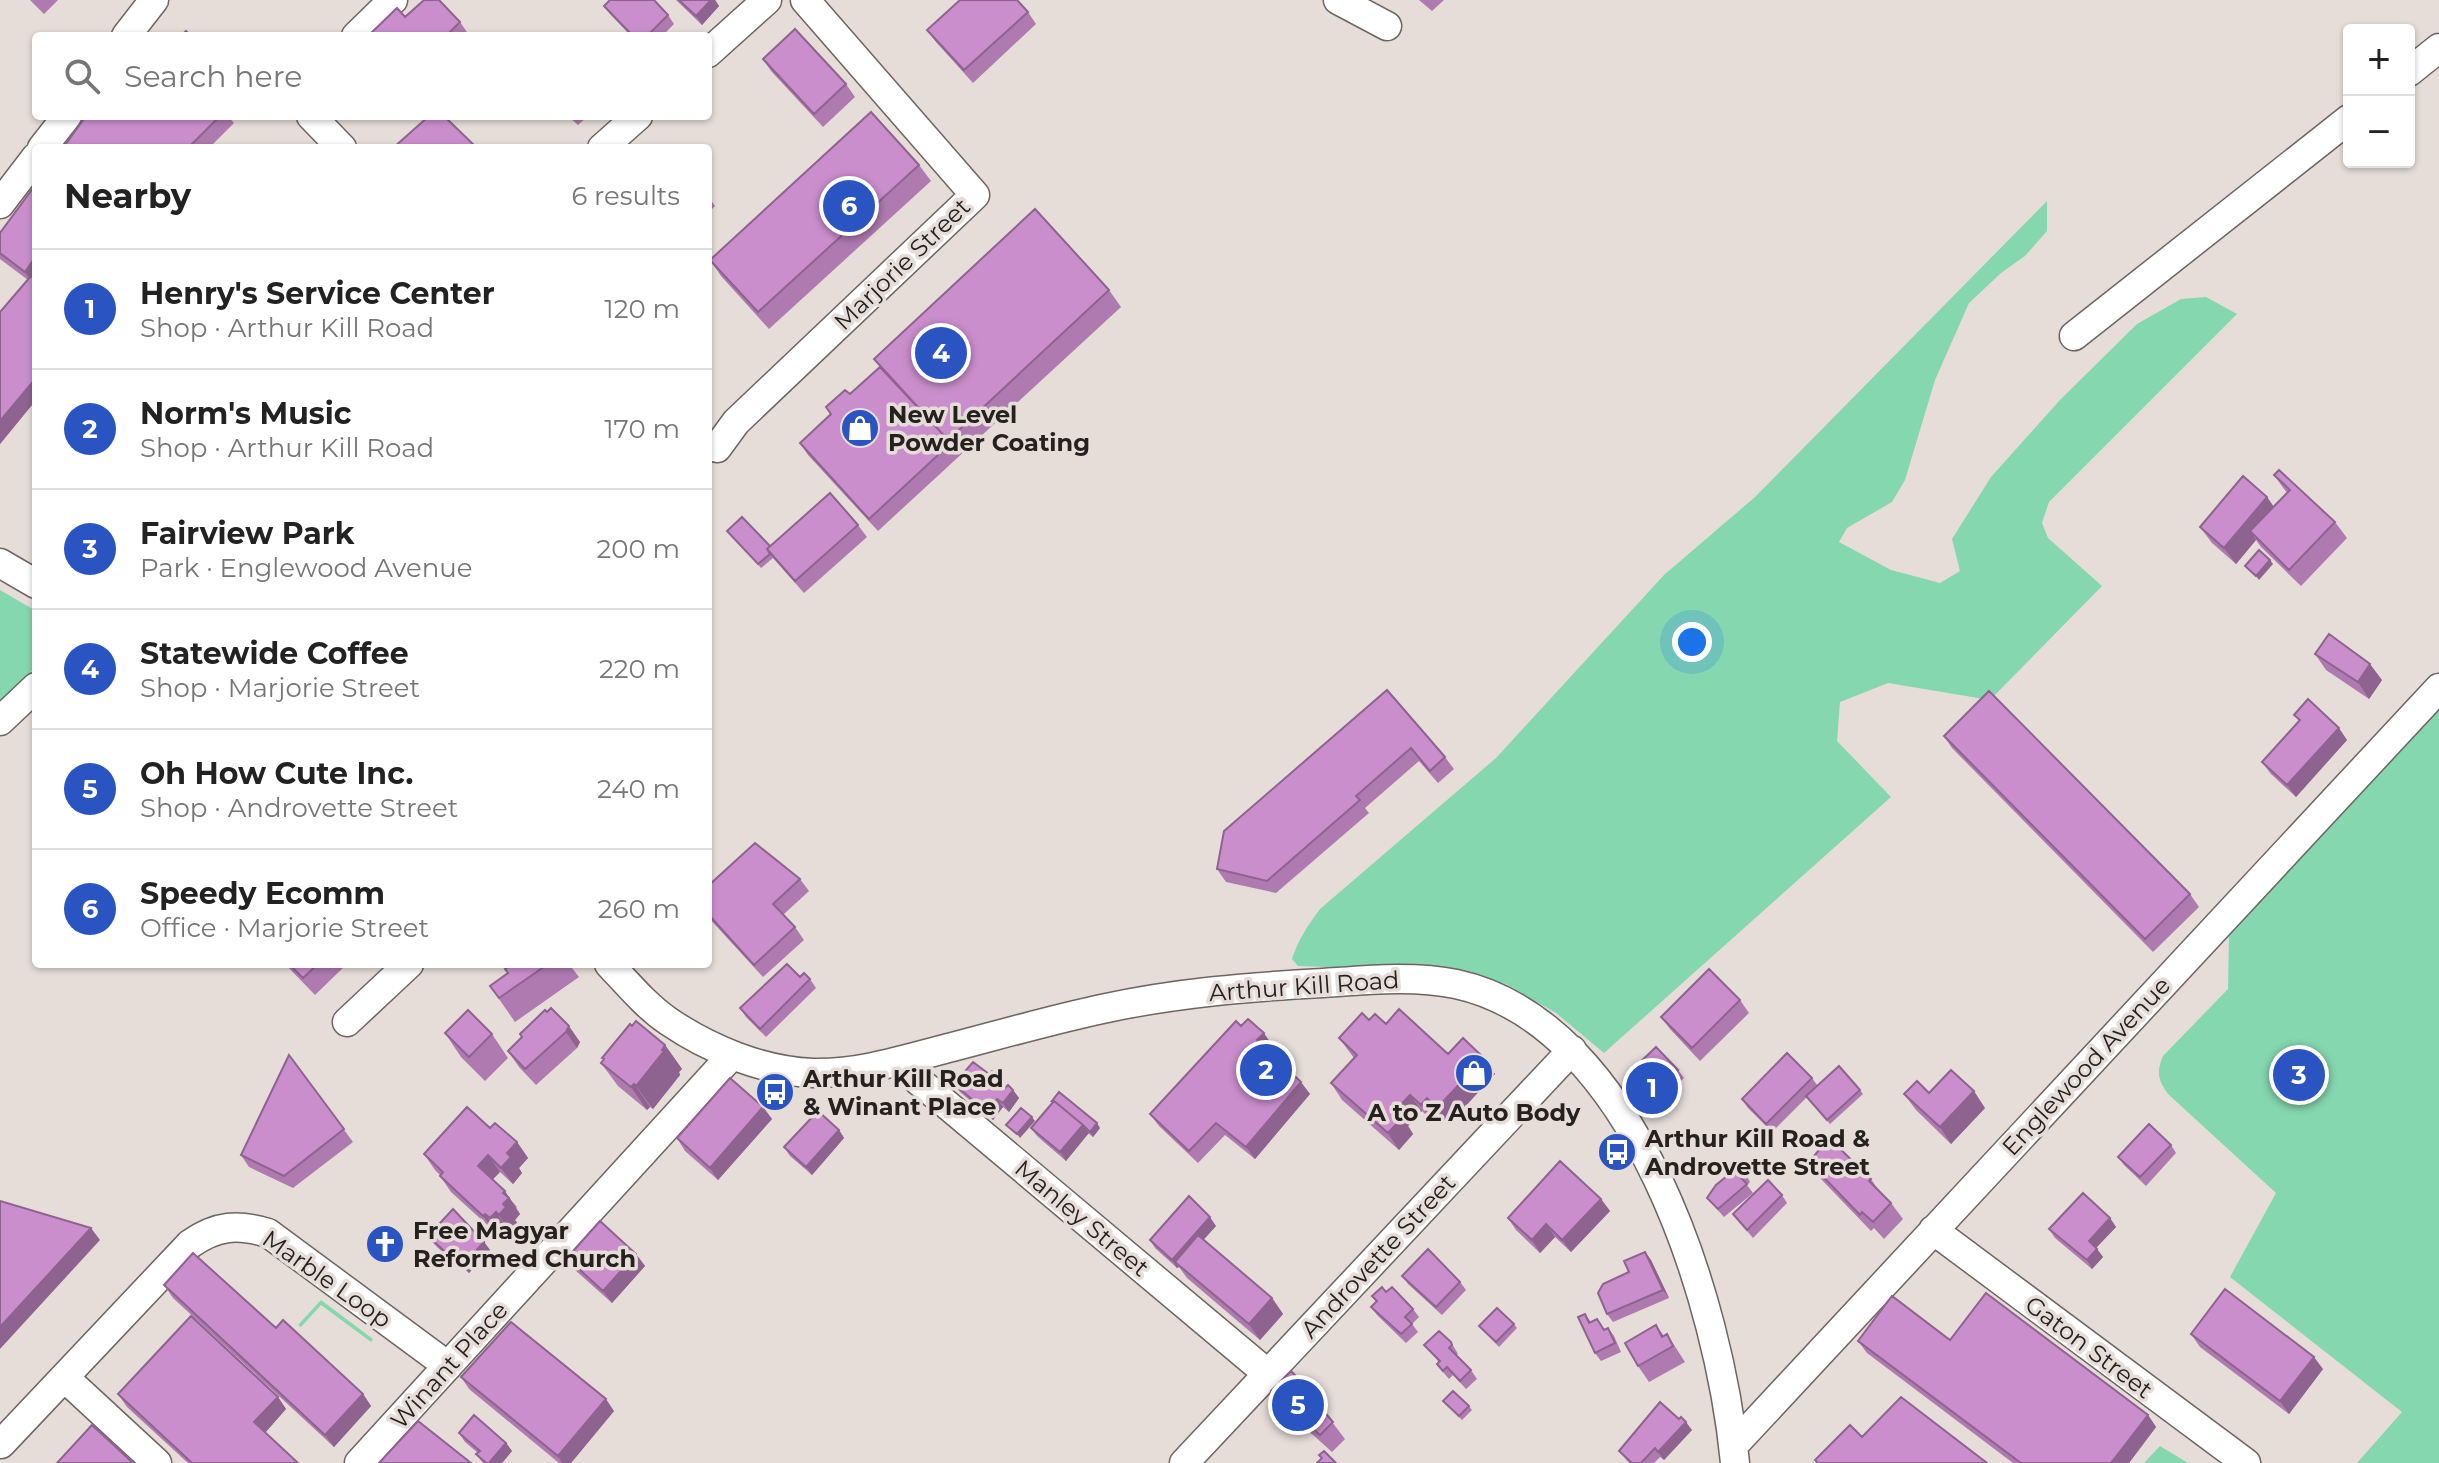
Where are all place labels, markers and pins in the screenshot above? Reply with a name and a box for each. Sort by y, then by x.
pin: 6 [823,176,875,236]
pin: 4 [915,323,967,383]
place label: New Level Powder Coating [888,400,1090,457]
shop icon: New Level Powder Coating [839,407,881,449]
pin: 2 [1240,1040,1292,1100]
pin: 3 [2273,1045,2325,1105]
shop icon: A to Z Auto Body [1453,1052,1495,1094]
pin: 1 [1626,1058,1678,1118]
place label: Arthur Kill Road & Winant Place [802,1064,1004,1121]
bus stop icon: Arthur Kill Road & Winant Place [754,1071,796,1113]
place label: A to Z Auto Body [1367,1098,1581,1127]
place label: Arthur Kill Road & Androvette Street [1644,1124,1871,1181]
bus stop icon: Arthur Kill Road & Androvette Street [1596,1131,1638,1173]
place label: Free Magyar Reformed Church [413,1216,636,1273]
church icon: Free Magyar Reformed Church [364,1223,406,1265]
pin: 5 [1272,1375,1324,1435]

